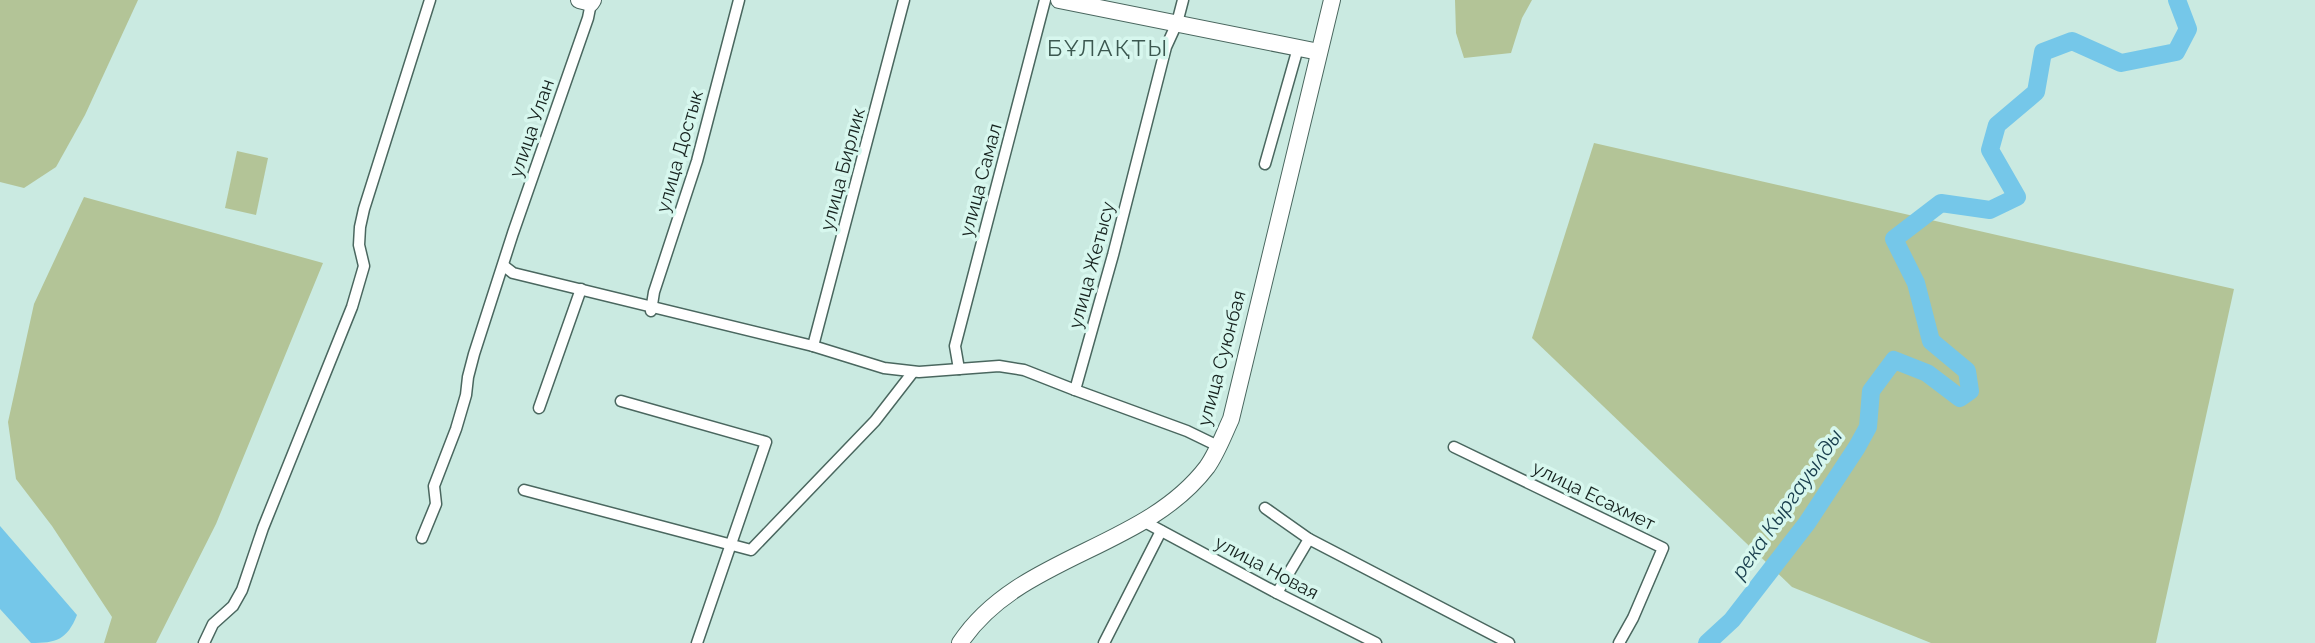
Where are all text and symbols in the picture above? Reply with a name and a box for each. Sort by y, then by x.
district label: БҰЛАҚТЫ [1047,34,1169,61]
street label: улица Улан [504,76,558,180]
street label: улица Достык [651,87,707,215]
street label: улица Бирлик [815,105,869,233]
street label: улица Самал [954,121,1006,239]
street label: улица Жетысу [1063,199,1119,331]
street label: улица Суюнбая [1192,288,1250,428]
water label: река Кыргауылды [1725,424,1847,584]
street label: улица Есахмет [1529,456,1659,534]
street label: улица Новая [1211,530,1323,604]

